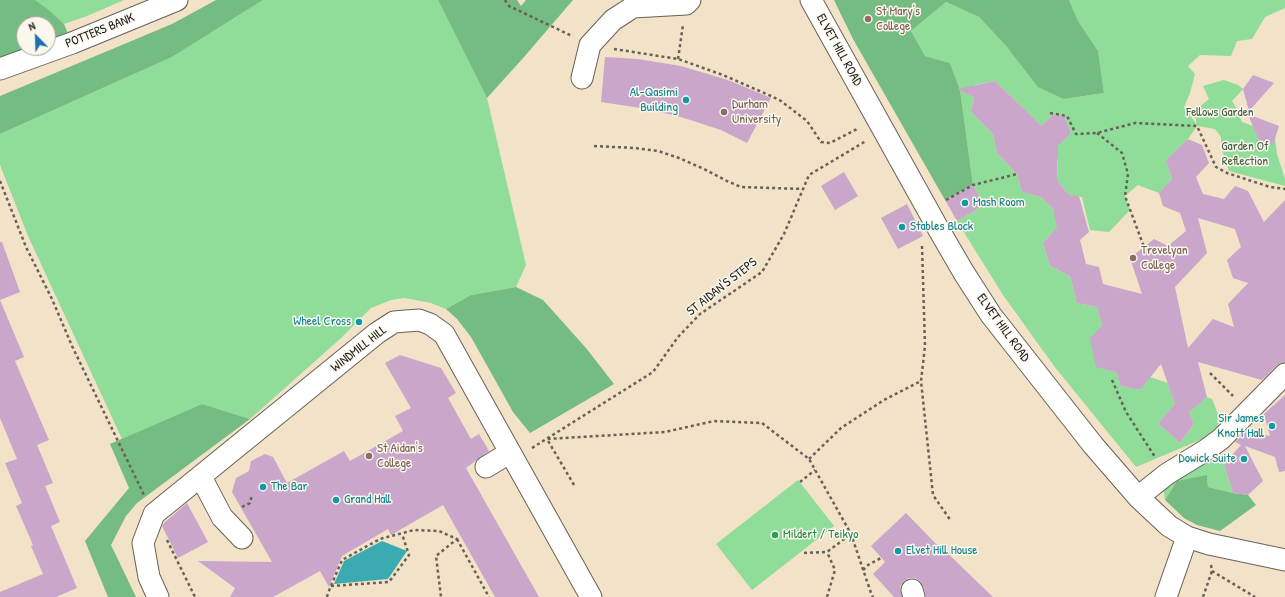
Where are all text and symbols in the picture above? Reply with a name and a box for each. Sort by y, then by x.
place label: St Mary's College [876,4,920,35]
street label: POTTERS BANK [63,10,137,52]
street label: ELVET HILL ROAD [813,11,865,89]
marker: St Mary's College [863,14,873,24]
north arrow [16,16,56,56]
text: N [26,18,37,33]
place label: Al-Qasimi Building [630,85,678,116]
marker: Al-Qasimi Building [681,95,691,105]
place label: Durham University [732,97,781,128]
park label: Fellows Garden [1186,105,1254,121]
marker: Durham University [719,107,729,117]
park label: Garden Of Reflection [1221,139,1269,170]
place label: Mash Room [973,195,1025,211]
marker: Mash Room [960,198,970,208]
place label: Stables Block [910,219,973,235]
marker: Stables Block [897,222,907,232]
place label: Trevelyan College [1141,243,1188,274]
marker: Trevelyan College [1128,253,1138,263]
street label: ST AIDAN'S STEPS [684,255,760,319]
street label: ELVET HILL ROAD [973,291,1033,365]
place label: Wheel Cross [293,314,351,330]
marker: Wheel Cross [354,317,364,327]
street label: WINDMILL HILL [328,322,390,376]
place label: Sir James Knott Hall [1217,411,1264,442]
marker: Sir James Knott Hall [1267,421,1277,431]
place label: St Aidan's College [377,441,423,472]
marker: St Aidan's College [364,451,374,461]
place label: Dowick Suite [1179,451,1236,467]
marker: Dowick Suite [1239,454,1249,464]
place label: The Bar [271,479,307,495]
marker: The Bar [258,482,268,492]
place label: Grand Hall [344,492,391,508]
marker: Grand Hall [331,495,341,505]
place label: Mildert / Teikyo [783,527,859,543]
marker: Mildert / Teikyo [770,530,780,540]
place label: Elvet Hill House [906,543,977,559]
marker: Elvet Hill House [893,546,903,556]

